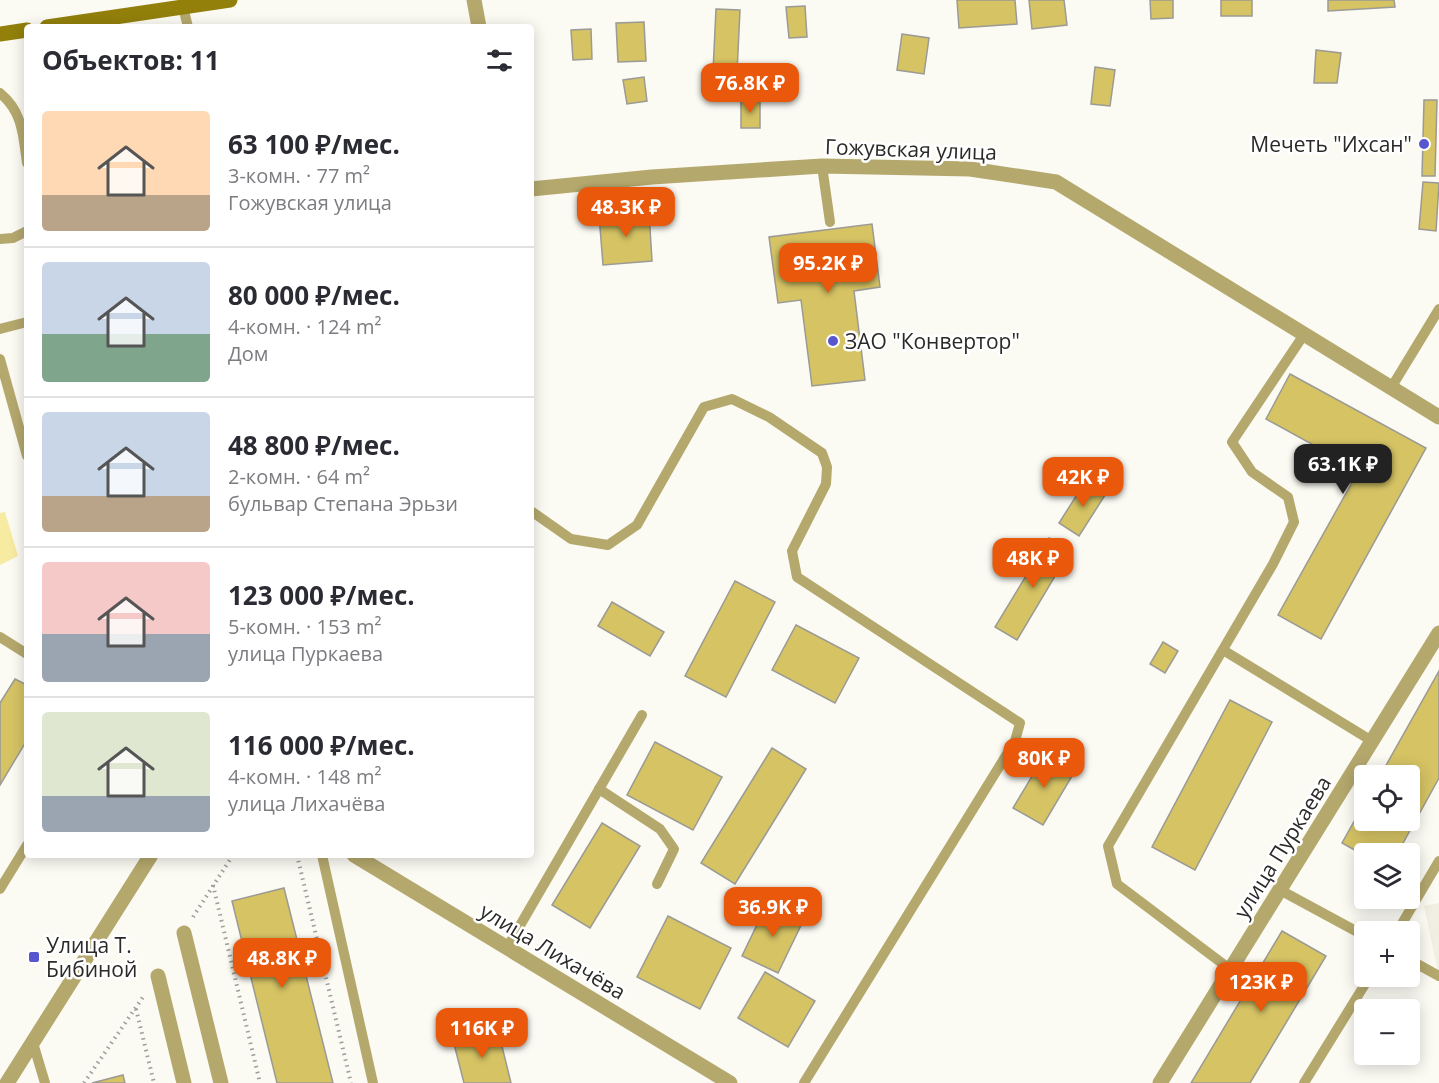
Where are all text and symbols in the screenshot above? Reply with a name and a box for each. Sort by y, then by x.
text: Объектов: 11 [42,42,220,78]
icon: filters [483,44,516,77]
pin: 76.8K ₽ [695,63,805,114]
text: 76.8K ₽ [715,69,785,96]
text: 63 100 ₽/мес. [228,126,400,162]
place label: Мечеть "Ихсан" [1250,130,1412,158]
street label: Гожувская улица [825,132,997,166]
icon: home [90,135,162,207]
marker: Мечеть "Ихсан" [1417,137,1431,151]
text: 3-комн. · 77 m² [228,162,370,189]
pin: 48.3K ₽ [571,187,681,238]
text: Гожувская улица [228,189,392,216]
text: 48.3K ₽ [591,193,661,220]
pin: 95.2K ₽ [773,243,883,294]
text: 95.2K ₽ [793,249,863,276]
text: 80 000 ₽/мес. [228,277,400,313]
icon: home [90,286,162,358]
text: 4-комн. · 124 m² [228,313,381,340]
place label: ЗАО "Конвертор" [845,327,1020,355]
marker: ЗАО "Конвертор" [826,334,840,348]
text: Дом [228,340,268,367]
text: 48 800 ₽/мес. [228,427,400,463]
icon: home [90,436,162,508]
pin: 63.1K ₽ [1288,444,1398,495]
text: 63.1K ₽ [1308,450,1378,477]
pin: 42K ₽ [1041,457,1125,508]
text: 2-комн. · 64 m² [228,463,370,490]
text: 42K ₽ [1057,463,1110,490]
text: бульвар Степана Эрьзи [228,490,458,517]
pin: 48K ₽ [991,538,1075,589]
text: 48K ₽ [1007,544,1060,571]
text: 123 000 ₽/мес. [228,577,415,613]
icon: home [90,586,162,658]
text: 5-комн. · 153 m² [228,613,381,640]
text: улица Пуркаева [228,640,383,667]
text: 116 000 ₽/мес. [228,727,415,763]
icon: home [90,736,162,808]
pin: 80K ₽ [1002,738,1086,789]
text: 80K ₽ [1018,744,1071,771]
text: 4-комн. · 148 m² [228,763,381,790]
map controls [1354,765,1420,1065]
button: locate [1354,765,1420,831]
street label: улица Пуркаева [1227,771,1337,923]
text: улица Лихачёва [228,790,385,817]
button: layers [1354,843,1420,909]
pin: 36.9K ₽ [718,887,828,938]
text: 36.9K ₽ [738,893,808,920]
street label: улица Лихачёва [475,896,631,1006]
button: + [1354,921,1420,987]
place label: Улица Т. Бибиной [46,931,137,983]
pin: 48.8K ₽ [227,938,337,989]
text: 48.8K ₽ [247,944,317,971]
marker: Улица Т. Бибиной [27,950,41,964]
pin: 123K ₽ [1212,962,1310,1013]
text: 123K ₽ [1229,968,1293,995]
button: − [1354,999,1420,1065]
pin: 116K ₽ [433,1008,531,1059]
text: 116K ₽ [450,1014,514,1041]

